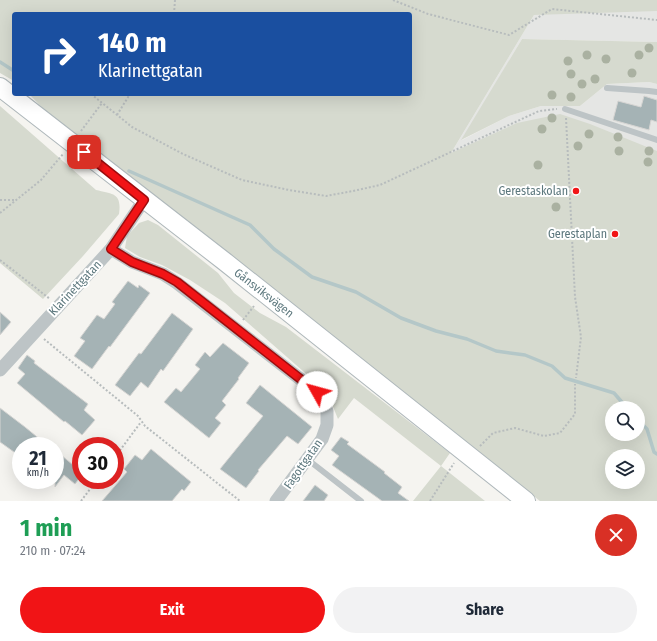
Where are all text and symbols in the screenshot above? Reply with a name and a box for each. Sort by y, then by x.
text: 140 m [98,26,167,59]
icon: right [32,28,84,80]
text: Klarinettgatan [98,60,203,82]
pin [67,135,101,169]
icon: arrive [73,141,95,163]
place label: Gerestaskolan [498,184,568,198]
marker: Gerestaskolan [571,186,581,196]
place label: Gerestaplan [548,227,607,241]
marker: Gerestaplan [610,229,620,239]
street label: Klarinettgatan [46,258,104,318]
street label: Gånsviksvägen [232,265,296,321]
position arrow [296,371,338,413]
map controls [605,401,645,489]
button: search [605,401,645,441]
speed limit sign: 30 [72,437,124,489]
street label: Fagottgatan [281,437,325,491]
text: 21 [29,446,47,470]
button: layers [605,449,645,489]
text: km/h [27,467,49,479]
text: 1 min [20,514,72,542]
button: close [595,514,637,556]
text: 210 m · 07:24 [20,543,86,558]
button: Exit [20,587,325,633]
button: Share [333,587,637,633]

